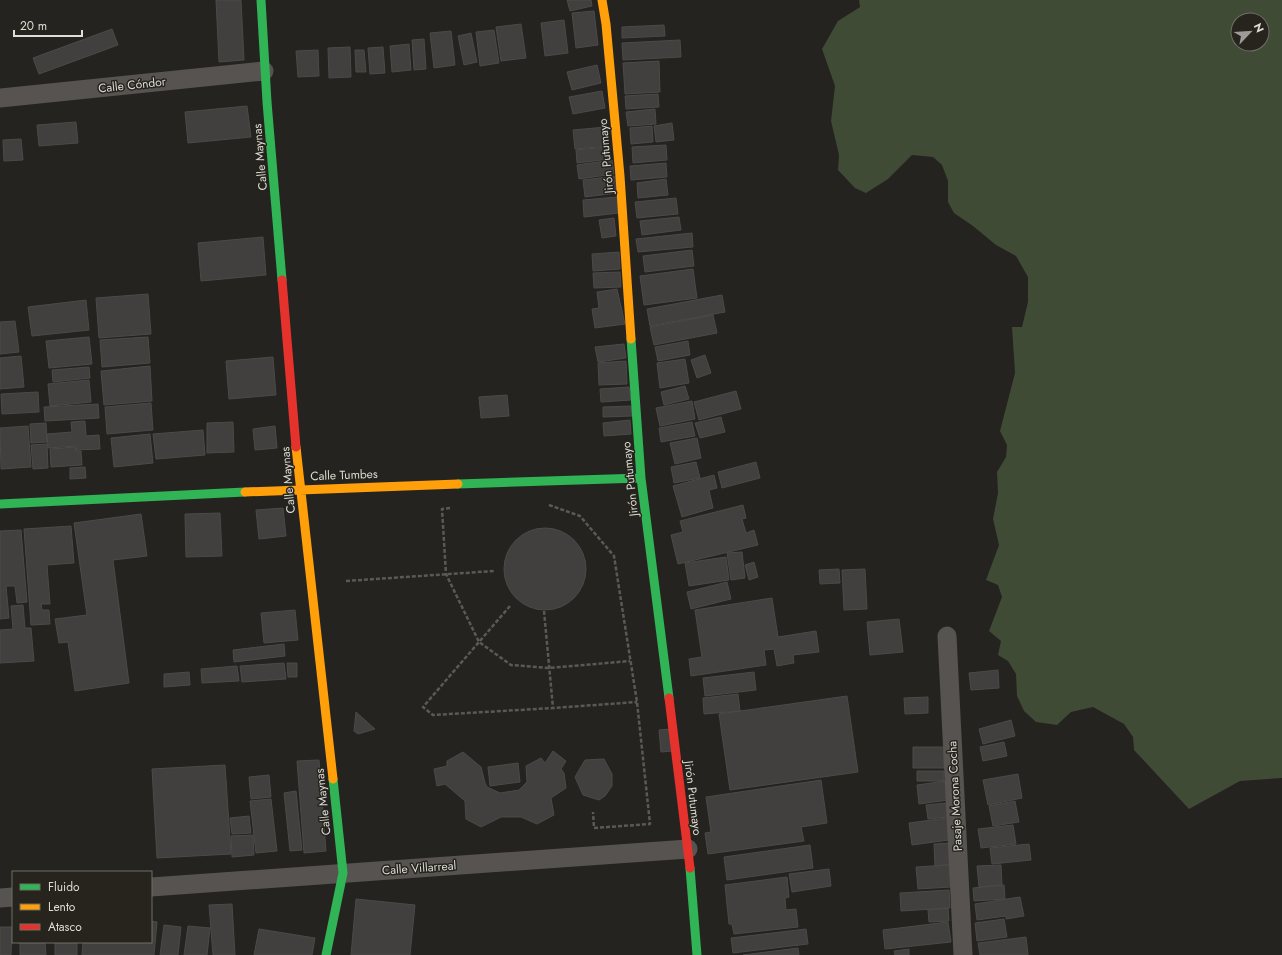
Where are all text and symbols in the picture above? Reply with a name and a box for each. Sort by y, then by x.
scale bar [14,12,82,38]
north arrow [1230,12,1270,52]
text: 20 m [20,17,47,35]
text: N [1250,20,1268,35]
street label: Calle Cóndor [97,72,168,97]
street label: Jirón Putumayo [594,117,618,196]
street label: Calle Maynas [248,123,272,191]
street label: Jirón Putumayo [617,440,643,519]
street label: Calle Maynas [276,446,300,514]
street label: Calle Tumbes [310,465,378,485]
street label: Pasaje Morona Cocha [943,740,967,852]
street label: Jirón Putumayo [679,758,707,837]
street label: Calle Maynas [311,768,335,836]
street label: Calle Villarreal [381,856,457,880]
legend [12,871,152,943]
text: Fluido [48,878,80,896]
text: Lento [48,898,76,916]
text: Atasco [48,918,82,936]

